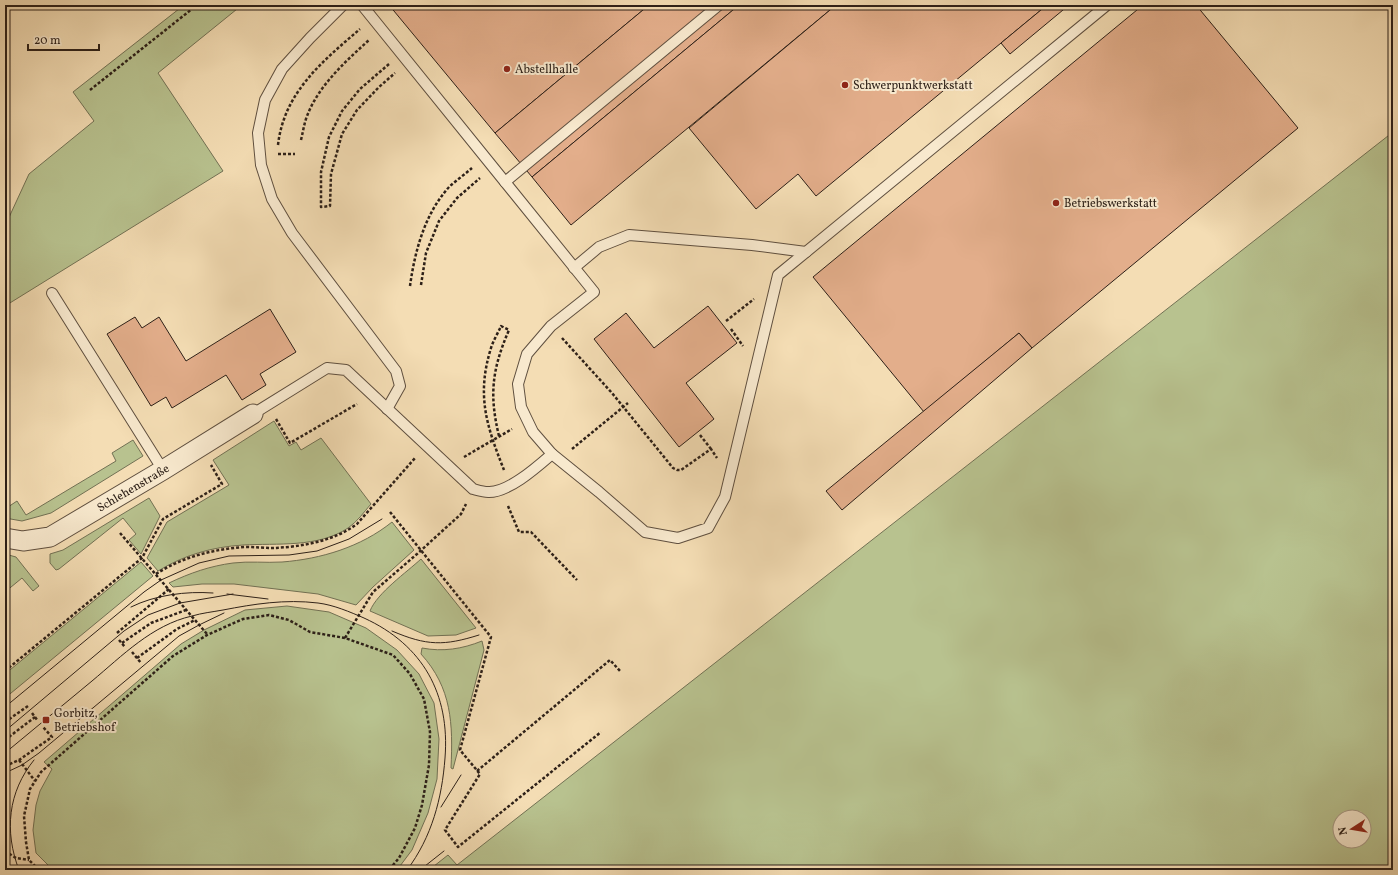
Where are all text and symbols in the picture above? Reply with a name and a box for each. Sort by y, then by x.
scale bar [28,26,99,52]
text: 20 m [34,33,61,49]
place label: Abstellhalle [515,62,578,78]
marker: Abstellhalle [502,64,512,74]
place label: Schwerpunktwerkstatt [853,78,973,94]
marker: Schwerpunktwerkstatt [840,80,850,90]
place label: Betriebswerkstatt [1064,196,1157,212]
marker: Betriebswerkstatt [1051,198,1061,208]
street label: Schlehenstraße [94,461,173,516]
place label: Gorbitz, Betriebshof [54,706,117,736]
marker: Gorbitz, Betriebshof [41,715,51,725]
north arrow [1332,809,1372,849]
text: N [1336,825,1352,836]

